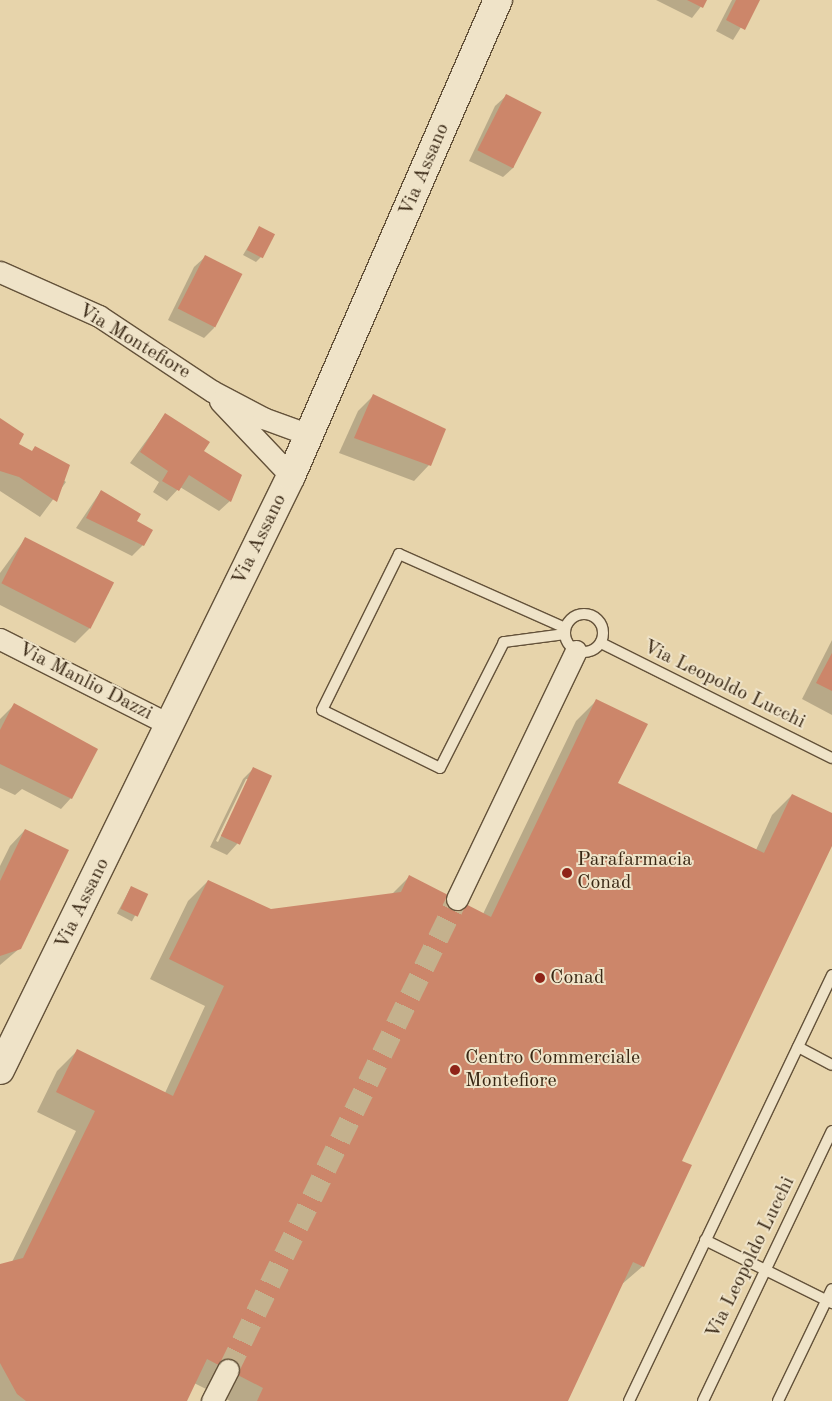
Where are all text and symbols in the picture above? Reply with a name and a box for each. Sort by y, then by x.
street label: Via Assano [395,120,455,220]
street label: Via Montefiore [73,299,195,385]
street label: Via Assano [228,490,292,590]
street label: Via Leopoldo Lucchi [639,635,809,735]
street label: Via Manlio Dazzi [14,638,156,726]
place label: Parafarmacia Conad [577,849,692,896]
street label: Via Assano [51,854,115,954]
marker: Parafarmacia Conad [561,867,573,879]
place label: Conad [550,966,604,990]
marker: Conad [534,972,546,984]
place label: Centro Commerciale Montefiore [465,1046,640,1093]
marker: Centro Commerciale Montefiore [449,1064,461,1076]
street label: Via Leopoldo Lucchi [701,1173,801,1343]

